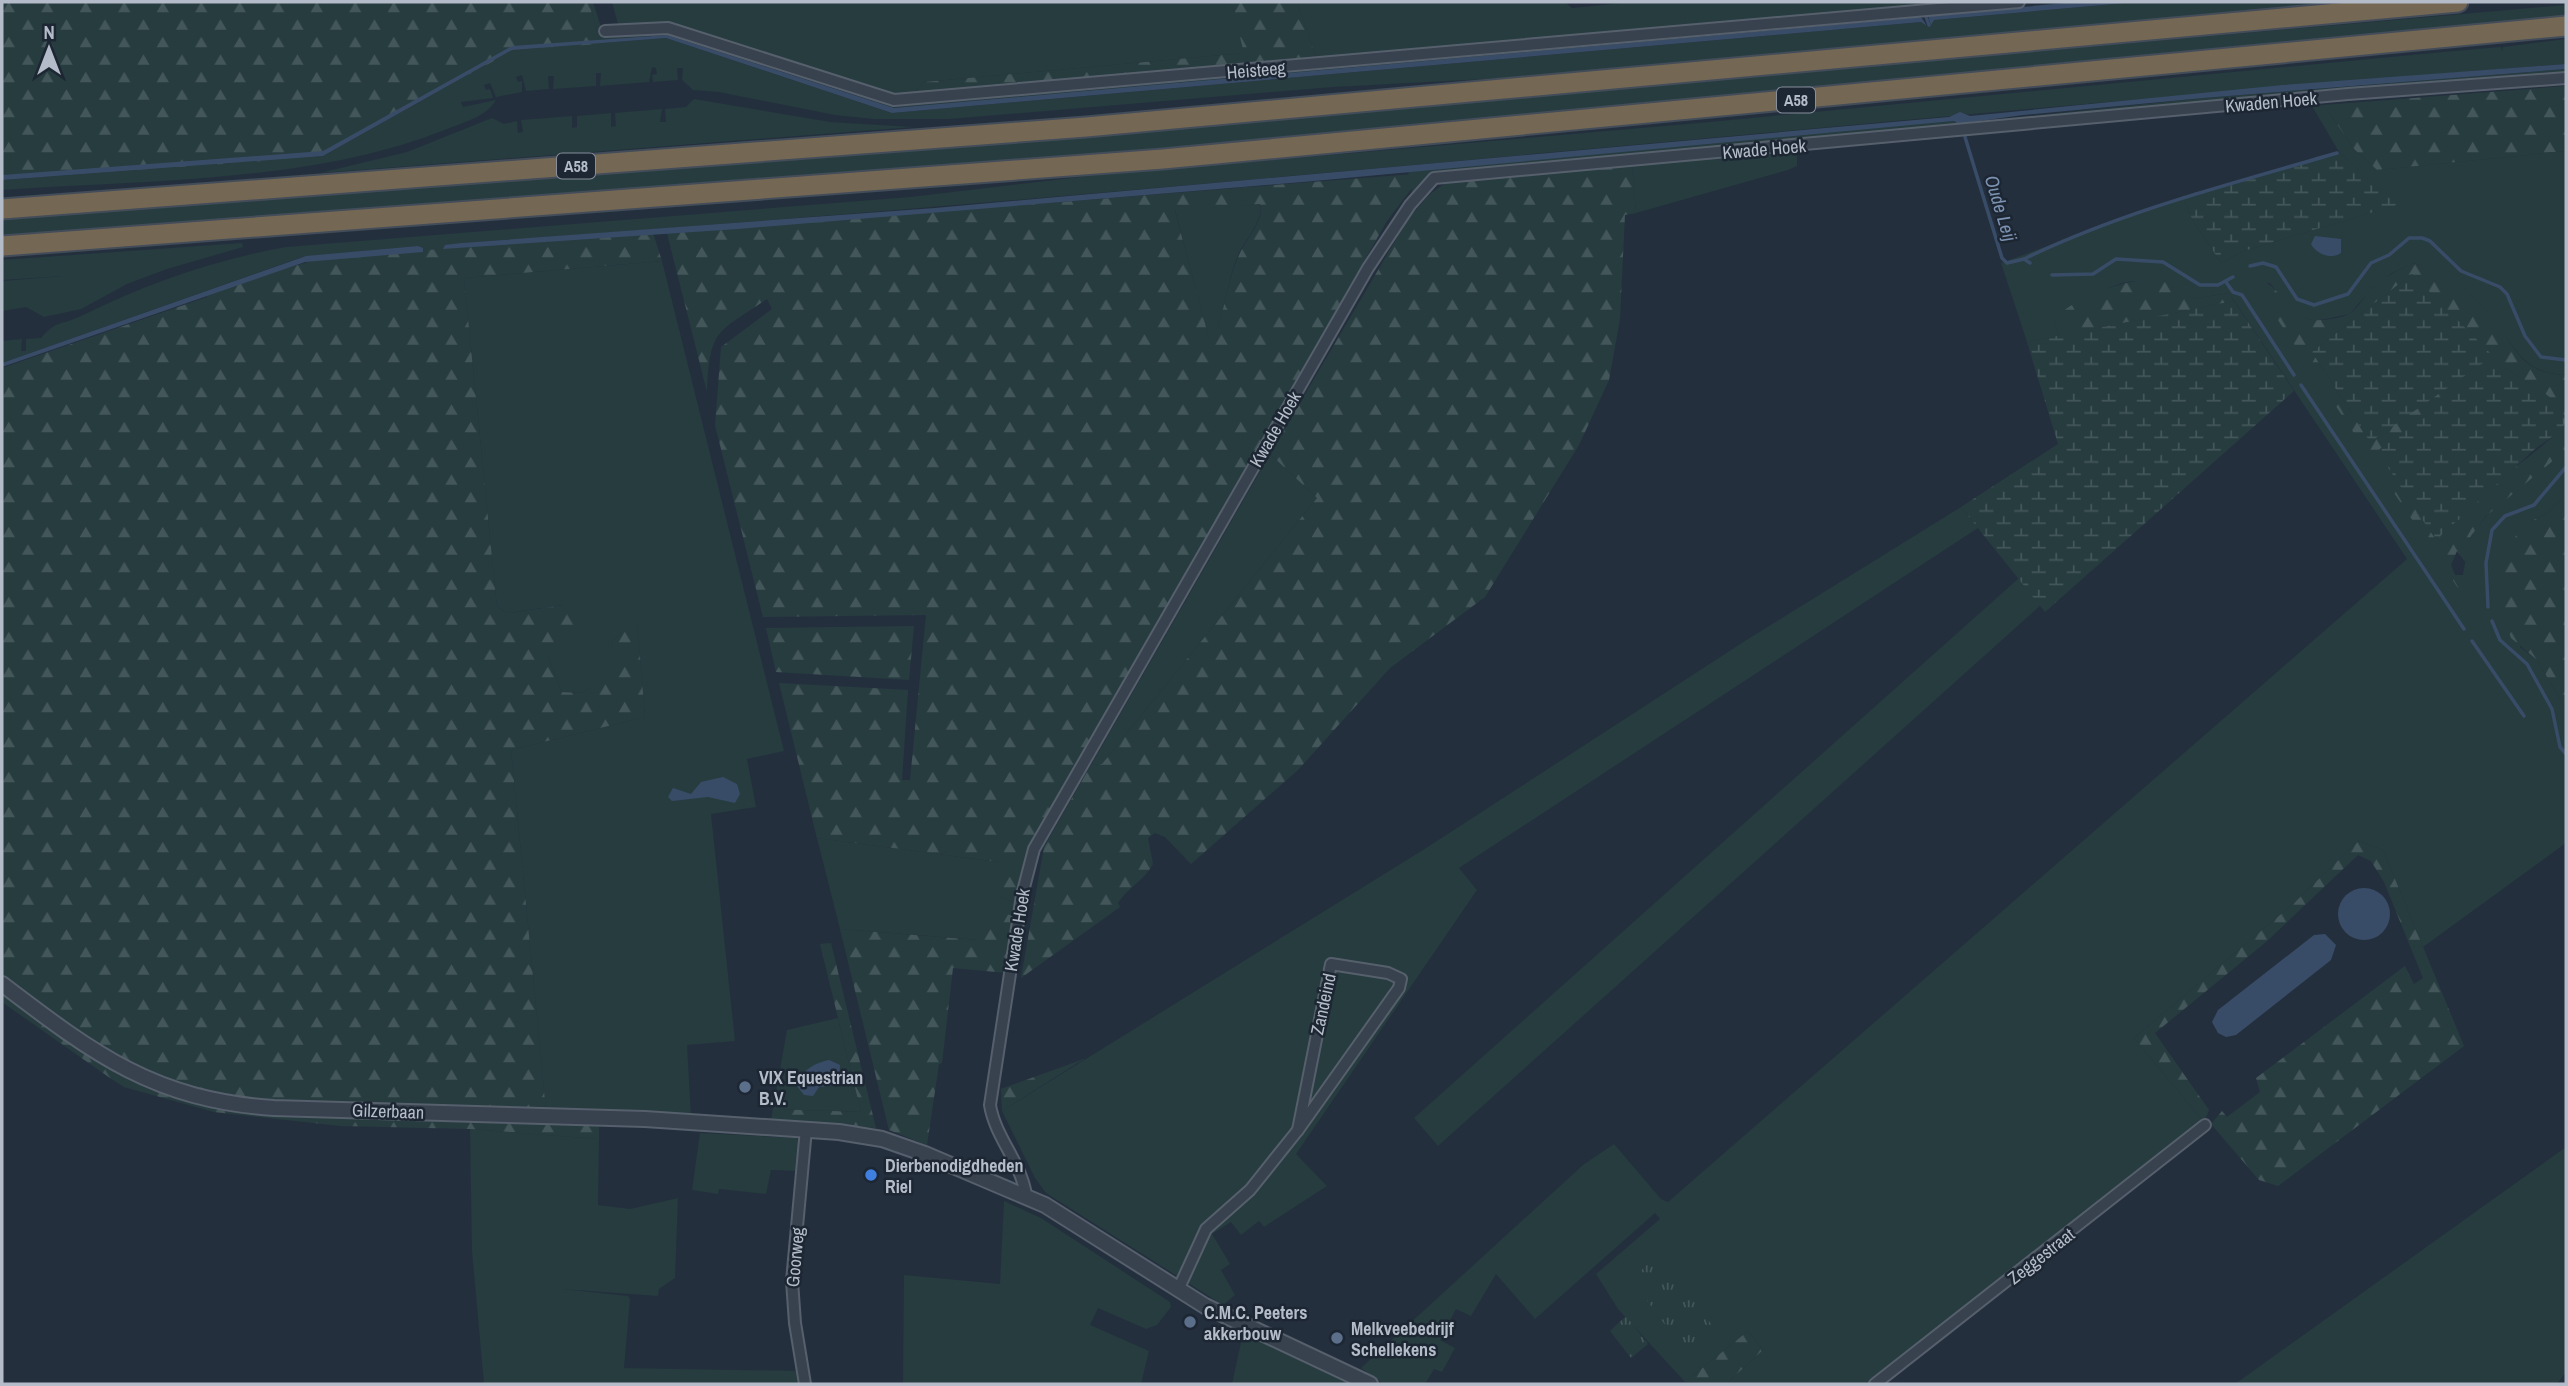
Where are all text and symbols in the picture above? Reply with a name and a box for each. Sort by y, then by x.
north arrow [14,14,84,84]
text: N [43,19,55,45]
street label: Heisteeg [1225,55,1287,85]
street label: Kwaden Hoek [2224,85,2318,118]
road number: A58 [1777,88,1815,113]
street label: Kwade Hoek [1721,133,1807,165]
road number: A58 [557,154,595,178]
water label: Oude Leij [1979,172,2023,245]
street label: Kwade Hoek [1243,386,1307,471]
street label: Kwade Hoek [998,886,1036,973]
street label: Zandeind [1304,971,1342,1037]
place label: VIX Equestrian B.V. [759,1065,863,1111]
marker: VIX Equestrian B.V. [737,1079,753,1095]
street label: Gilzerbaan [351,1097,425,1125]
place label: Dierbenodigdheden Riel [885,1153,1024,1199]
marker: Dierbenodigdheden Riel [863,1167,879,1183]
street label: Zeggestraat [2002,1222,2080,1290]
street label: Goorweg [780,1225,810,1288]
place label: C.M.C. Peeters akkerbouw [1204,1300,1307,1346]
marker: C.M.C. Peeters akkerbouw [1182,1314,1198,1330]
place label: Melkveebedrijf Schellekens [1351,1316,1454,1362]
marker: Melkveebedrijf Schellekens [1329,1330,1345,1346]

